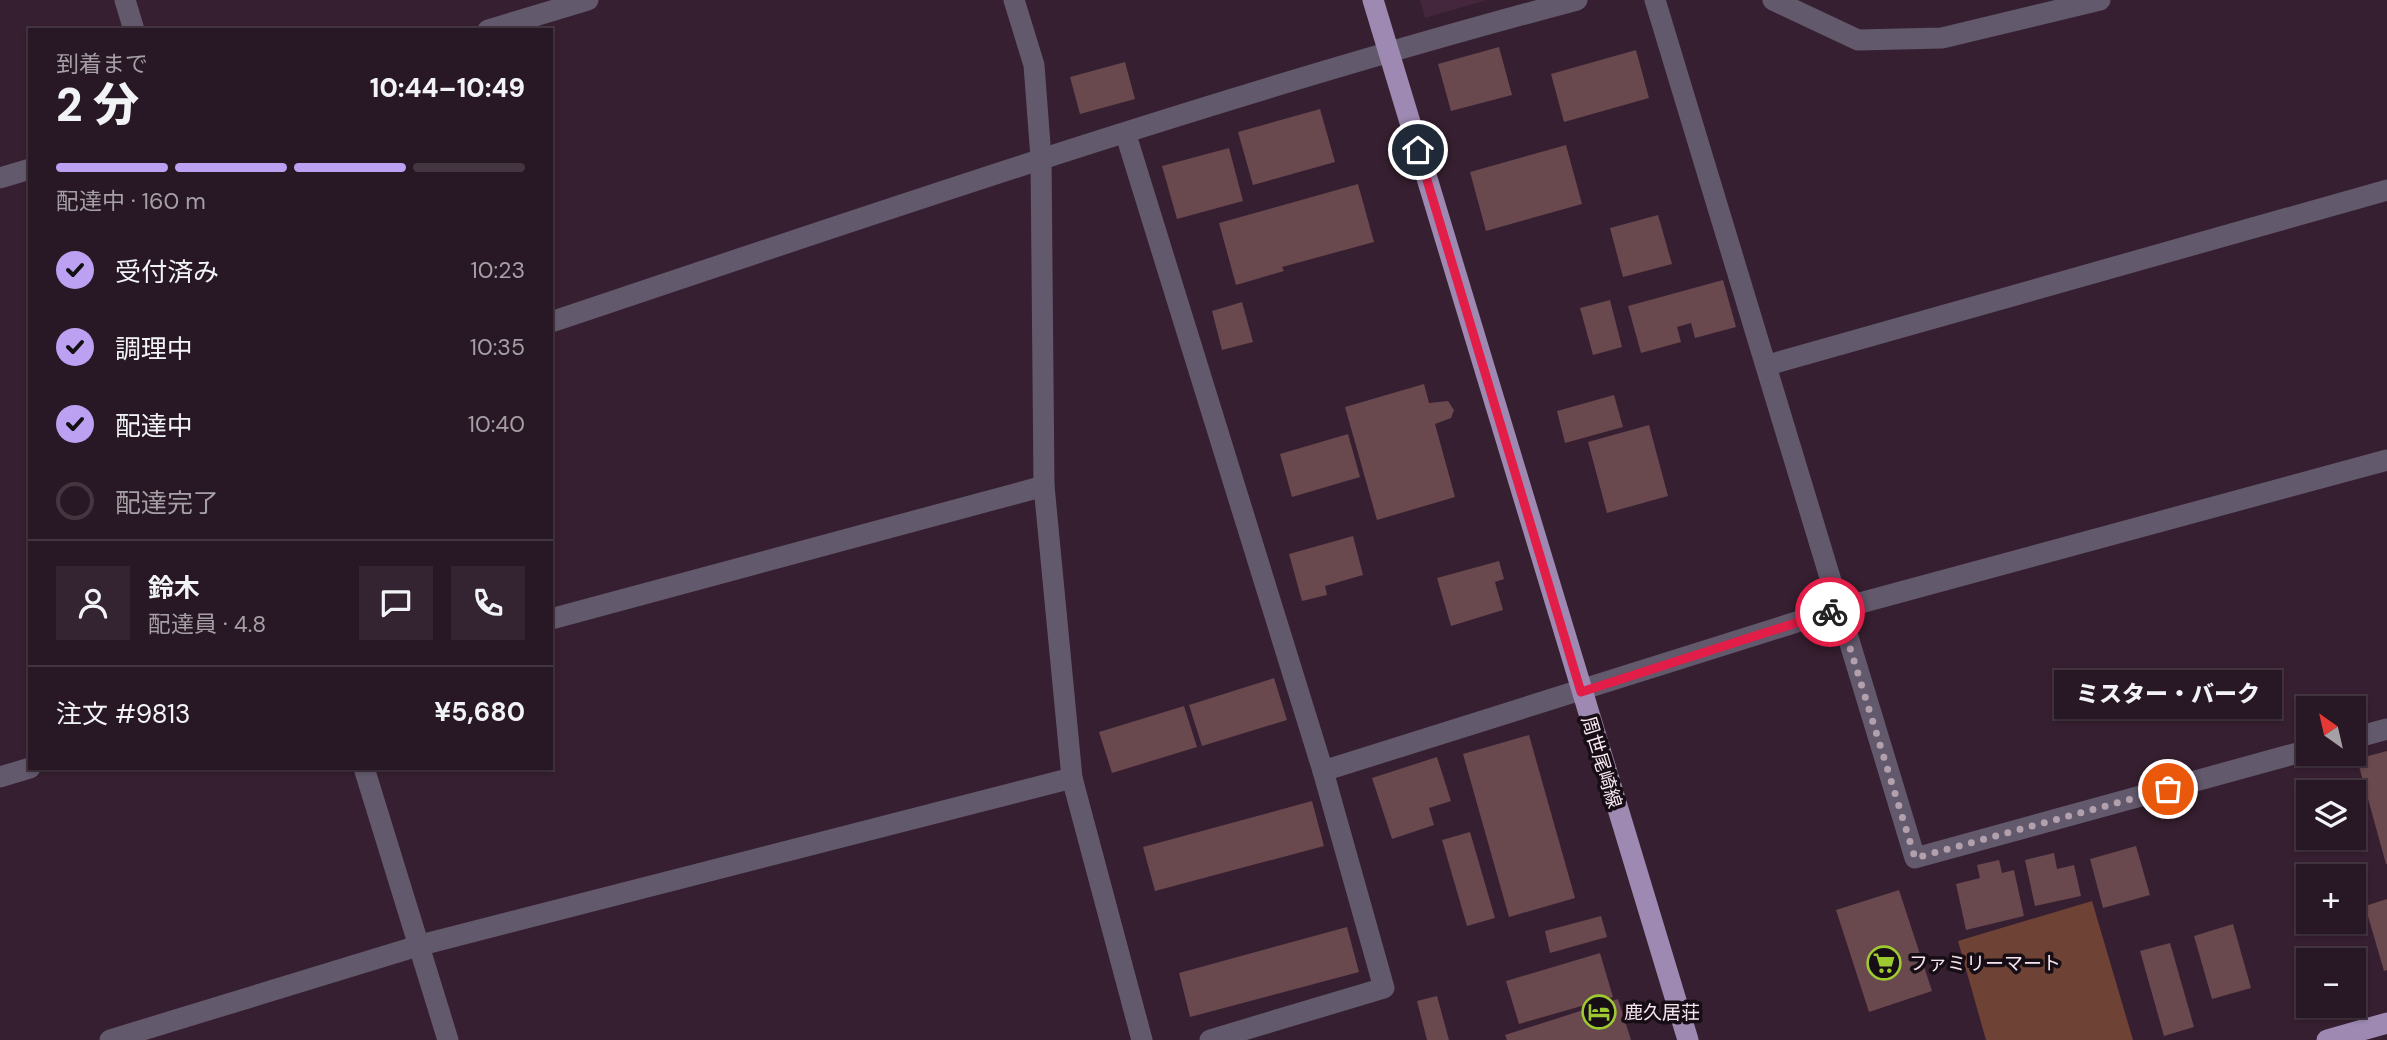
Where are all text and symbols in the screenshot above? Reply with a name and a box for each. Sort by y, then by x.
text: 到着まで [56,49,148,79]
text: 10:44–10:49 [370,71,525,105]
text: 2 分 [56,75,139,135]
pin [1388,120,1448,180]
icon: home [1399,131,1437,169]
text: 配達中 · 160 m [56,186,206,216]
icon: check [56,251,94,289]
text: 受付済み [115,255,219,289]
text: 10:23 [471,255,525,285]
icon: check [56,328,94,366]
text: 調理中 [115,332,193,366]
text: 10:35 [470,332,525,362]
icon: check [56,405,94,443]
text: 配達中 [115,409,193,443]
text: 10:40 [468,409,525,439]
text: 配達完了 [115,486,219,520]
button: person [56,566,130,640]
button: chat [359,566,433,640]
button: phone [451,566,525,640]
text: 鈴木 [148,571,200,605]
courier [1795,577,1865,647]
icon: bike [1811,593,1849,631]
text: 配達員 · 4.8 [148,609,266,639]
callout: ミスター・バーク [2054,670,2282,719]
text: ミスター・バーク [2076,679,2260,709]
text: ¥5,680 [434,695,525,729]
north arrow [2296,696,2366,766]
map controls [2296,696,2366,1018]
text: 注文 #9813 [56,697,190,731]
street label: 周世尾崎線 [1576,713,1627,811]
pin [2138,759,2198,819]
icon: bag [2149,770,2187,808]
button: layers [2296,780,2366,850]
button: + [2296,864,2366,934]
supermarket icon: ファミリーマート [1865,944,1903,982]
button: − [2296,948,2366,1018]
place label: ファミリーマート [1909,951,2061,976]
hotel icon: 鹿久居荘 [1580,993,1618,1031]
place label: 鹿久居荘 [1624,1000,1700,1025]

